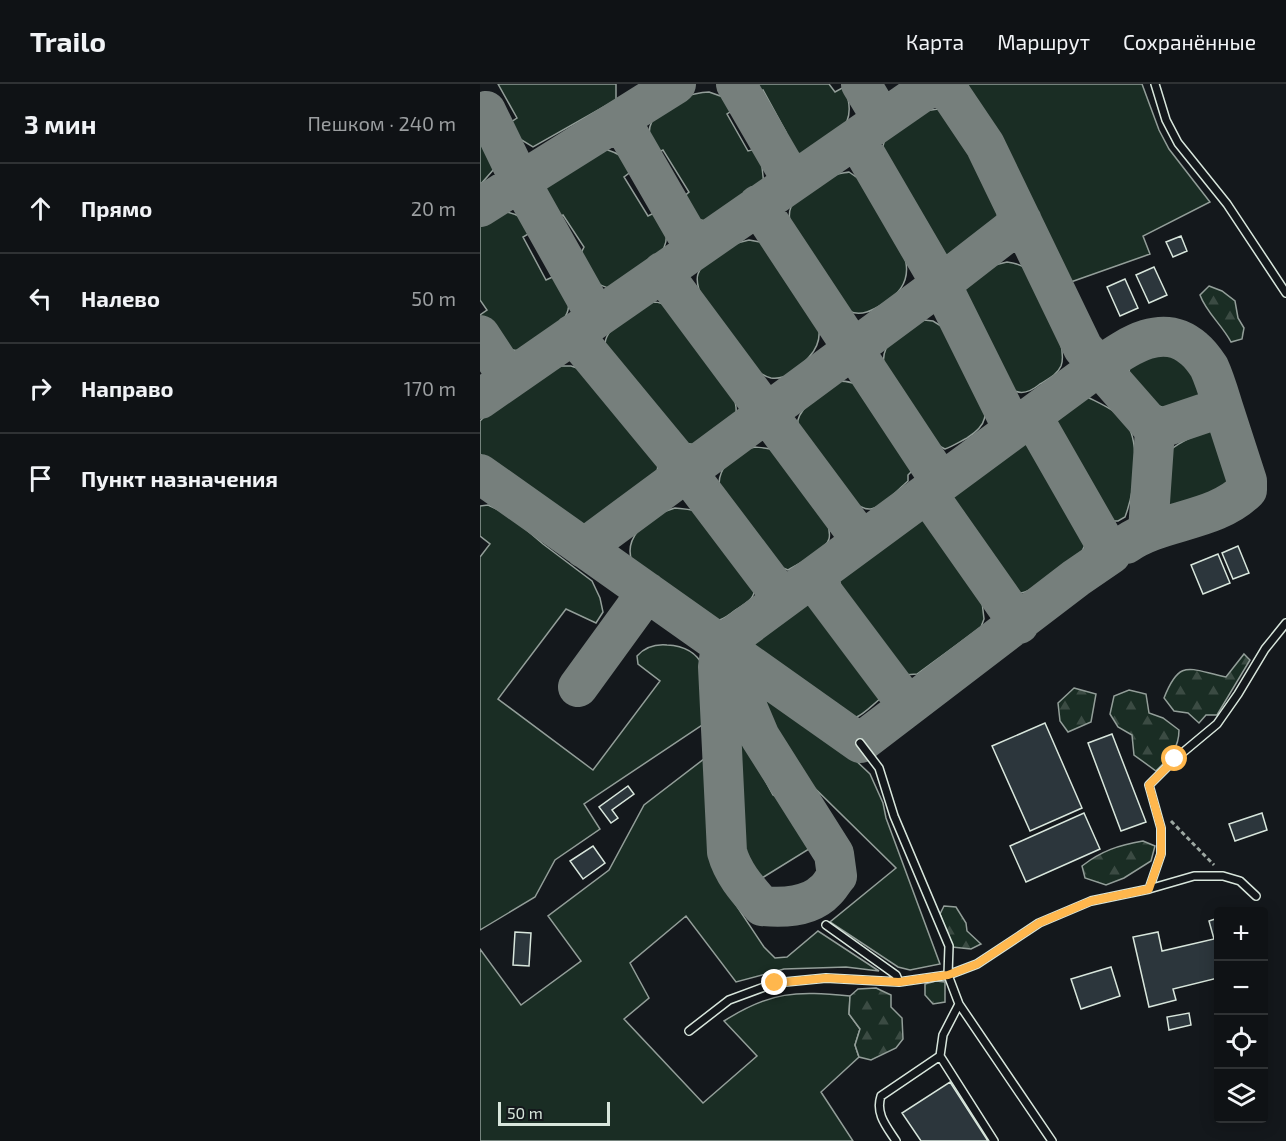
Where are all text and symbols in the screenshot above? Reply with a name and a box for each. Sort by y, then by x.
text: Trailo [30,24,106,58]
text: Карта [906,29,964,54]
text: Маршрут [997,29,1090,54]
text: Сохранённые [1123,29,1256,54]
text: 3 мин [24,108,96,139]
text: Пешком · 240 m [307,111,456,135]
icon: ahead [24,192,57,225]
text: Прямо [81,195,152,221]
text: 20 m [411,196,456,220]
icon: left [24,282,57,315]
text: Налево [81,285,160,311]
text: 50 m [411,286,456,310]
icon: right [24,372,57,405]
text: Направо [81,375,174,401]
text: 170 m [404,376,456,400]
icon: arrive [24,462,57,495]
text: Пункт назначения [81,465,278,491]
route start [1161,745,1187,771]
map controls [1214,907,1268,1123]
button: + [1214,907,1268,961]
button: − [1214,961,1268,1015]
route end [761,969,787,995]
button: locate [1214,1015,1268,1069]
button: layers [1214,1069,1268,1123]
scale bar [498,1099,610,1126]
text: 50 m [507,1103,543,1122]

